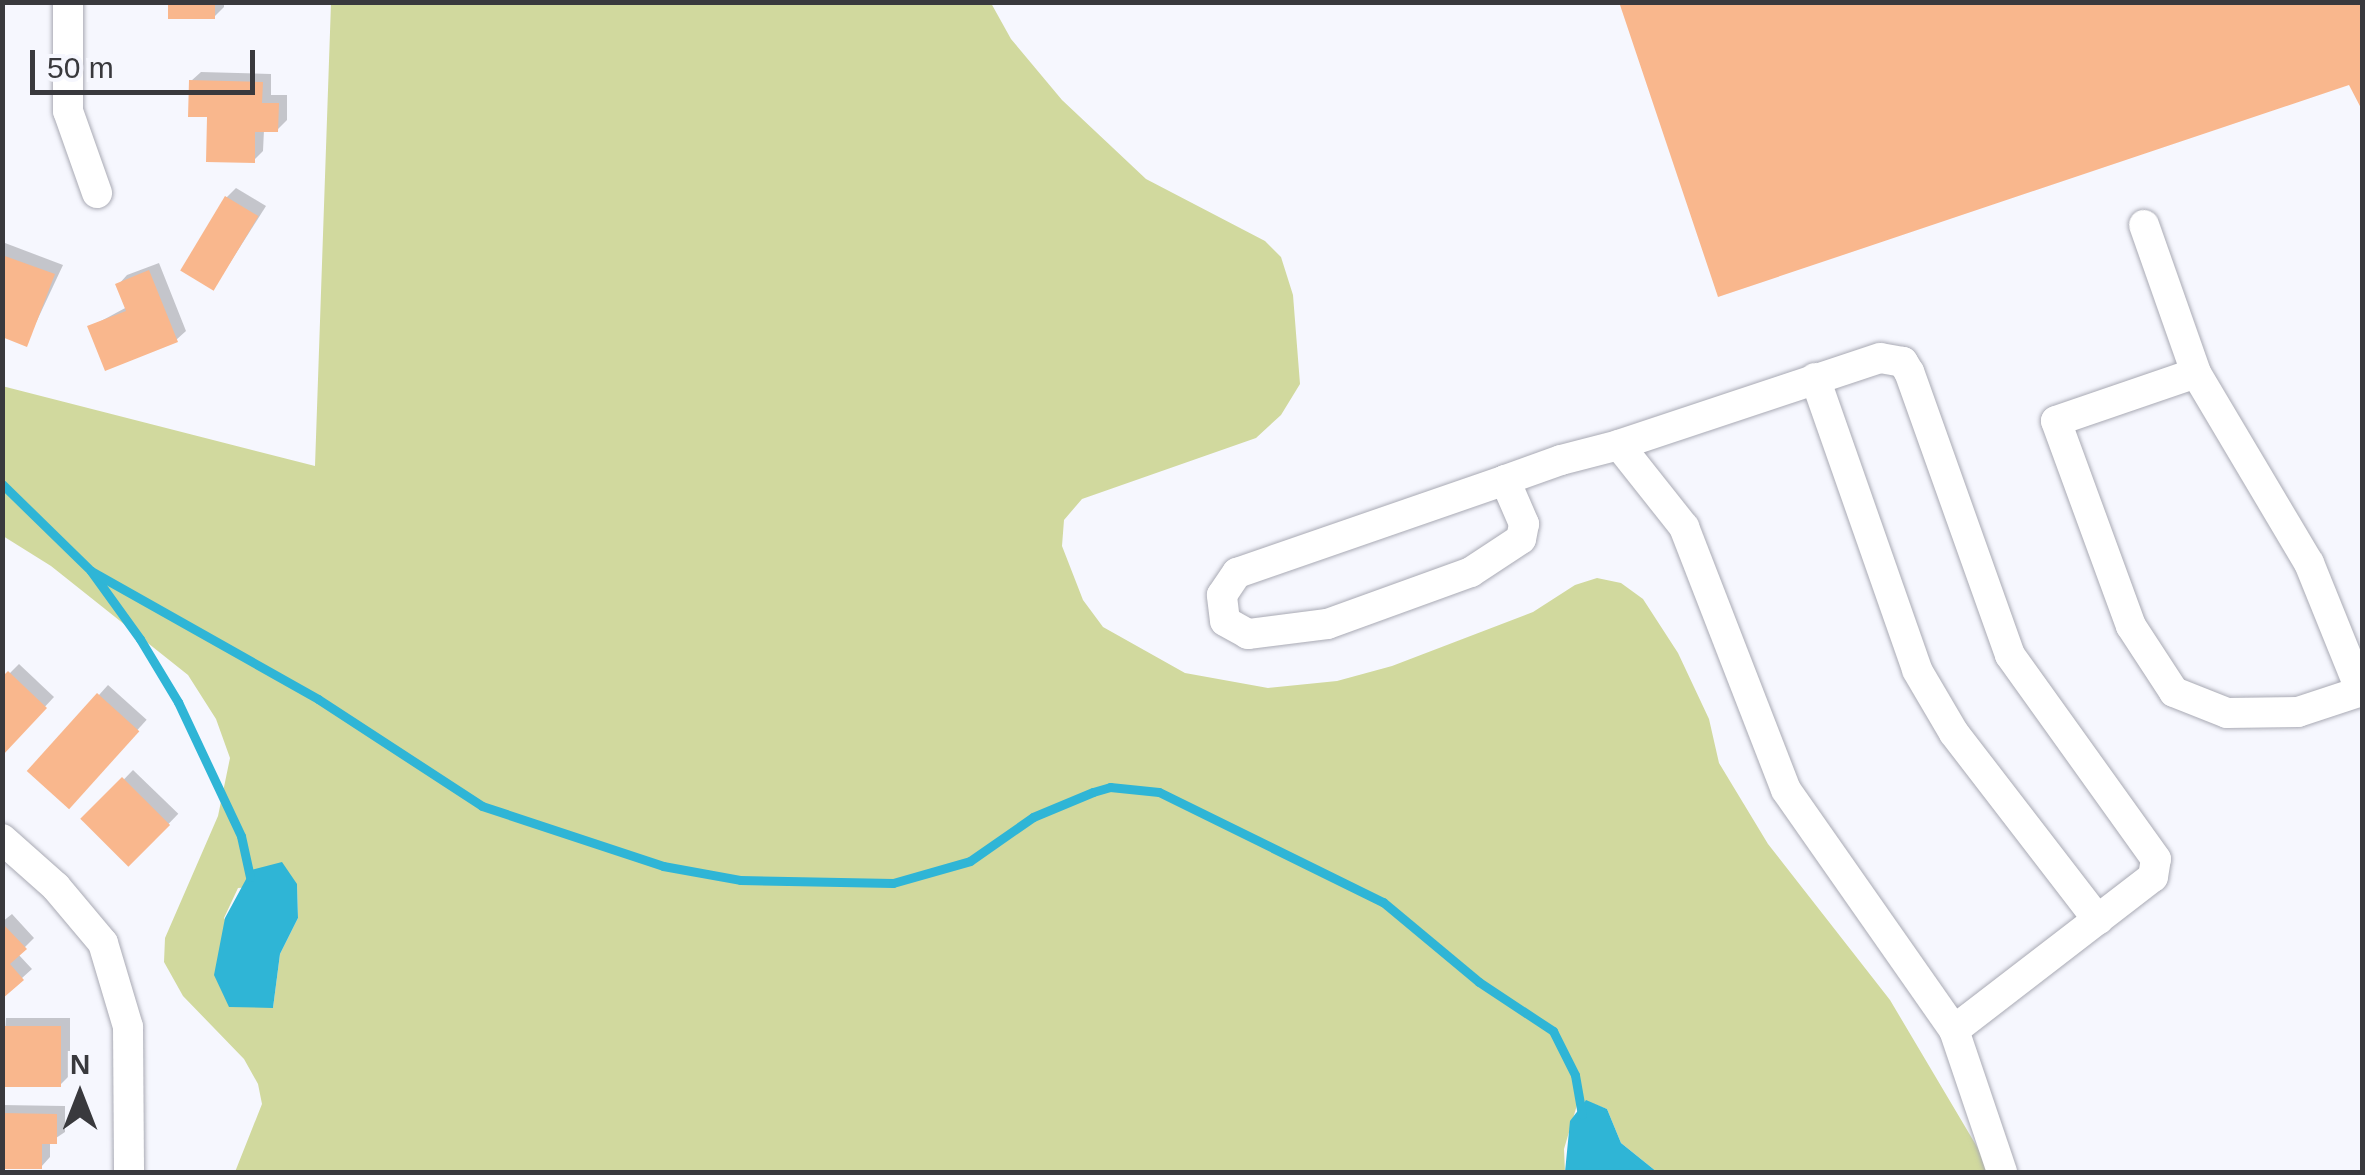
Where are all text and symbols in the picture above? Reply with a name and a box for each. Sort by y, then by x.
scale bar [35,30,260,92]
text: 50 m [47,51,114,84]
north arrow [30,1045,130,1145]
text: N [70,1049,90,1080]

